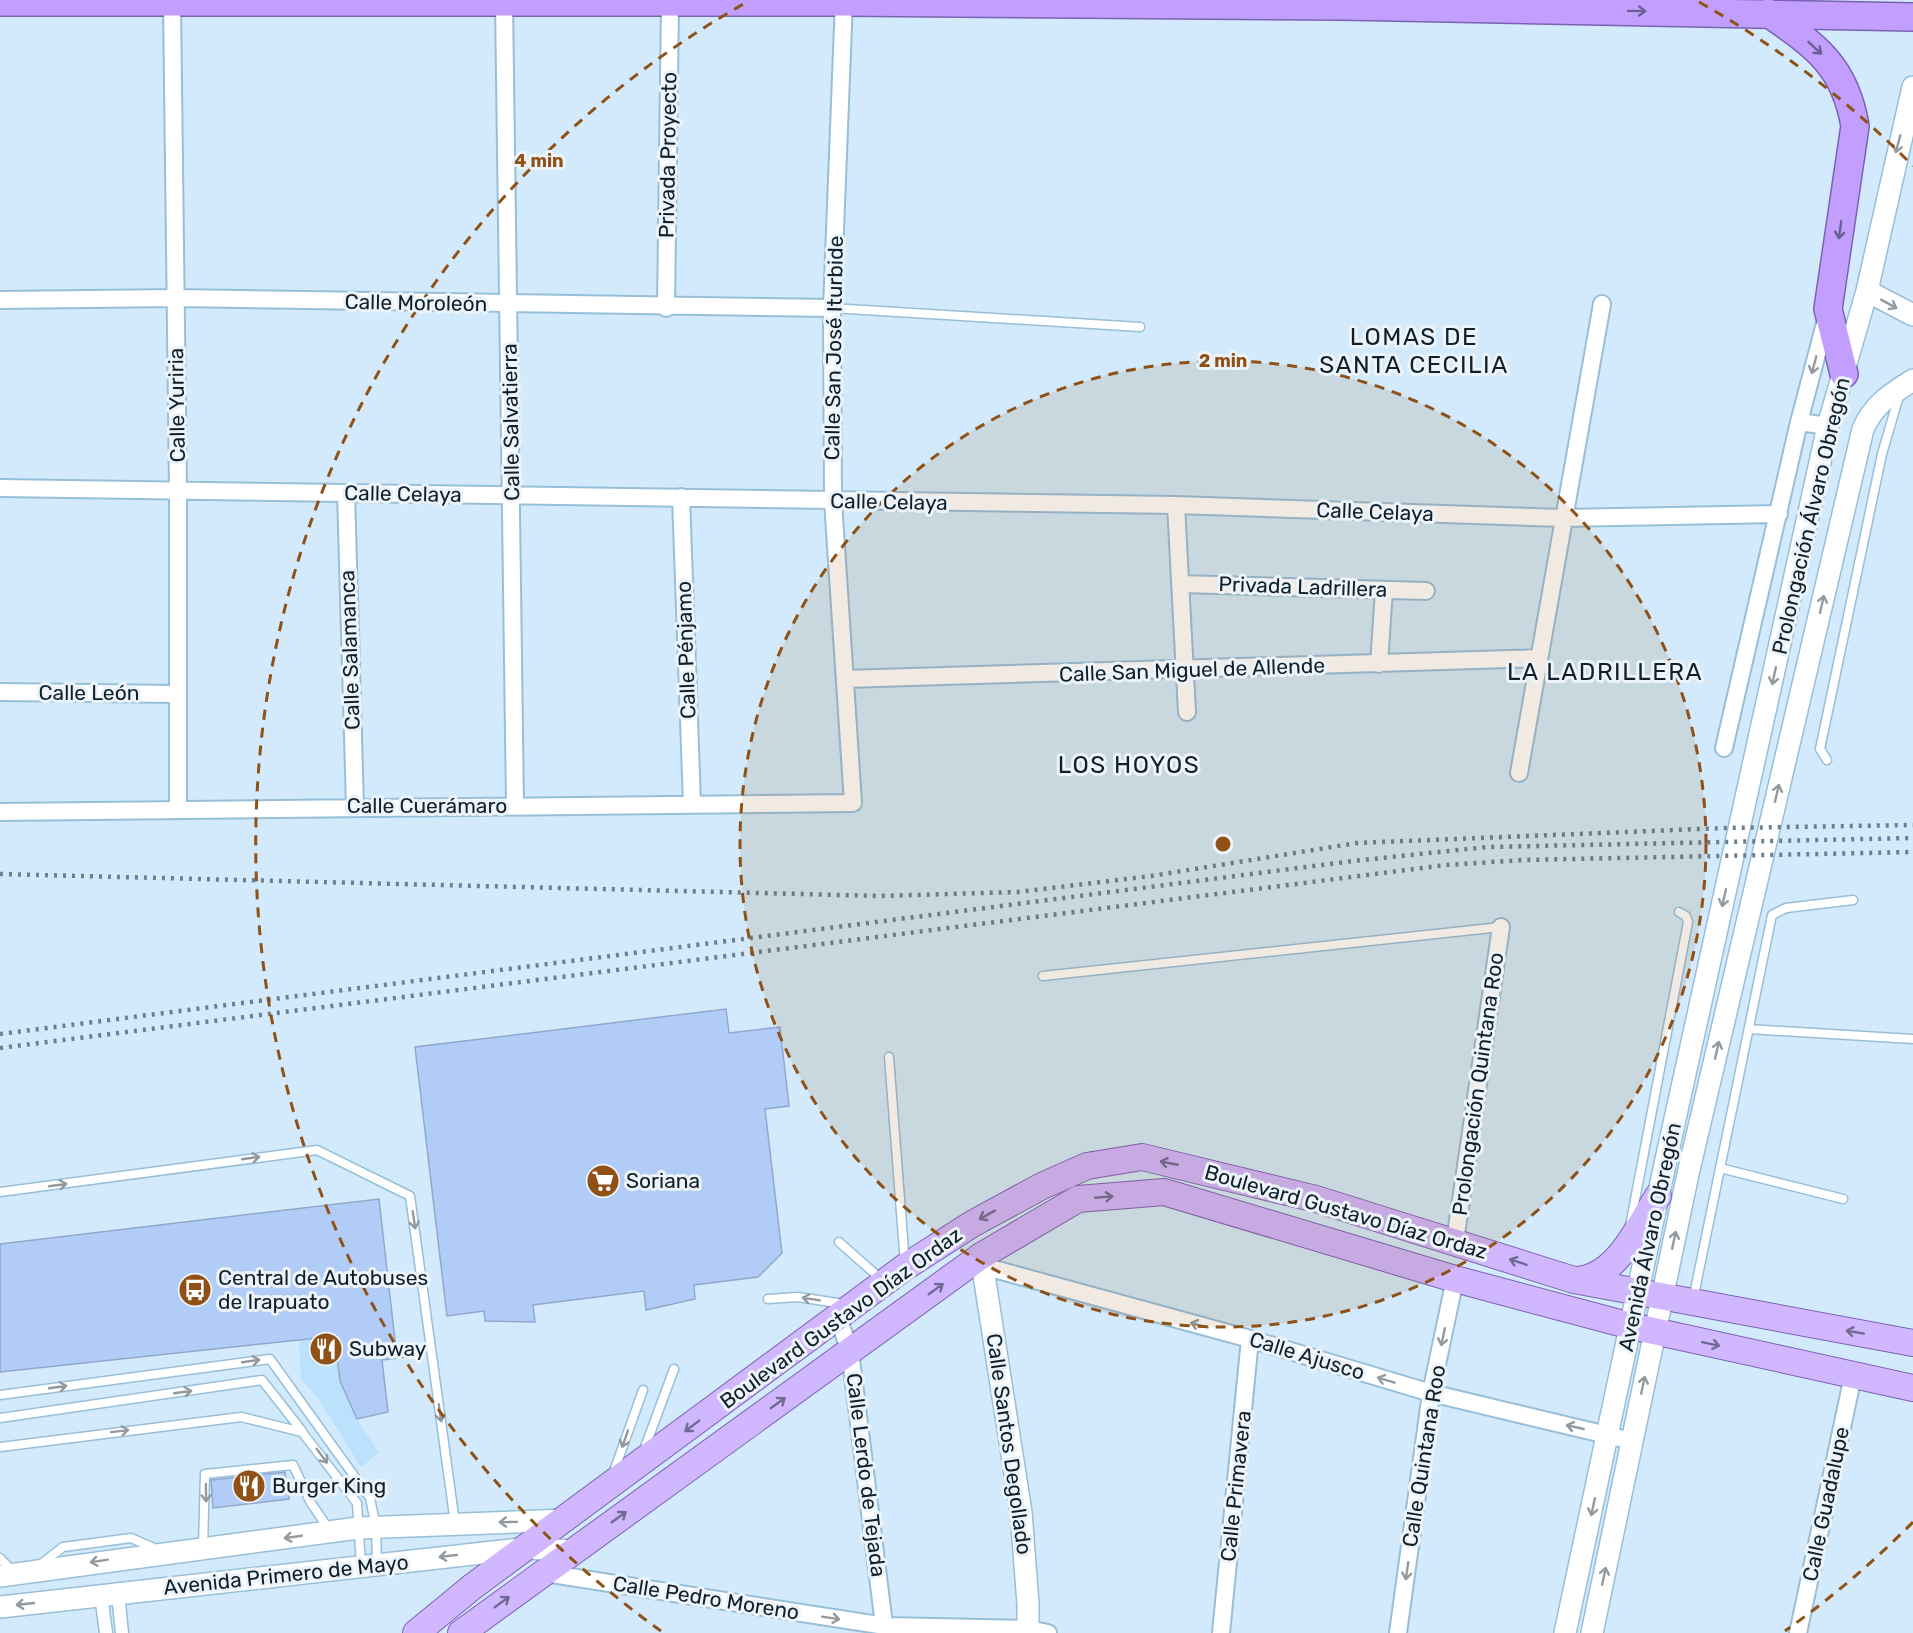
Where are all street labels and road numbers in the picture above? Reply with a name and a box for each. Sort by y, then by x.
street label: Privada Proyecto [654,72,681,238]
street label: Calle San José Iturbide [819,235,848,460]
street label: Calle Moroleón [344,289,488,316]
street label: Calle Salvatierra [497,343,524,501]
street label: Calle Yuriria [163,347,190,463]
street label: Prolongación Álvaro Obregón [1766,375,1855,657]
street label: Calle Celaya [344,480,462,507]
street label: Calle Celaya [830,488,948,515]
street label: Calle Celaya [1316,497,1434,526]
street label: Calle Salamanca [334,570,365,731]
street label: Privada Ladrillera [1218,571,1388,602]
street label: Calle Pénjamo [671,581,700,719]
street label: Calle San Miguel de Allende [1059,652,1325,687]
street label: Calle León [39,680,139,705]
street label: Calle Cuerámaro [347,793,507,818]
street label: Prolongación Quintana Roo [1447,951,1508,1217]
street label: Avenida Álvaro Obregón [1613,1120,1686,1354]
street label: Boulevard Gustavo Díaz Ordaz [1202,1159,1490,1264]
street label: Boulevard Gustavo Díaz Ordaz [715,1221,966,1414]
street label: Calle Ajusco [1247,1326,1368,1385]
street label: Calle Santos Degollado [982,1332,1037,1556]
street label: Calle Quintana Roo [1397,1363,1450,1549]
street label: Calle Lerdo de Tejada [842,1372,891,1578]
street label: Calle Primavera [1215,1409,1256,1563]
street label: Calle Guadalupe [1797,1424,1854,1583]
street label: Avenida Primero de Mayo [162,1549,410,1600]
street label: Calle Pedro Moreno [611,1570,801,1625]

